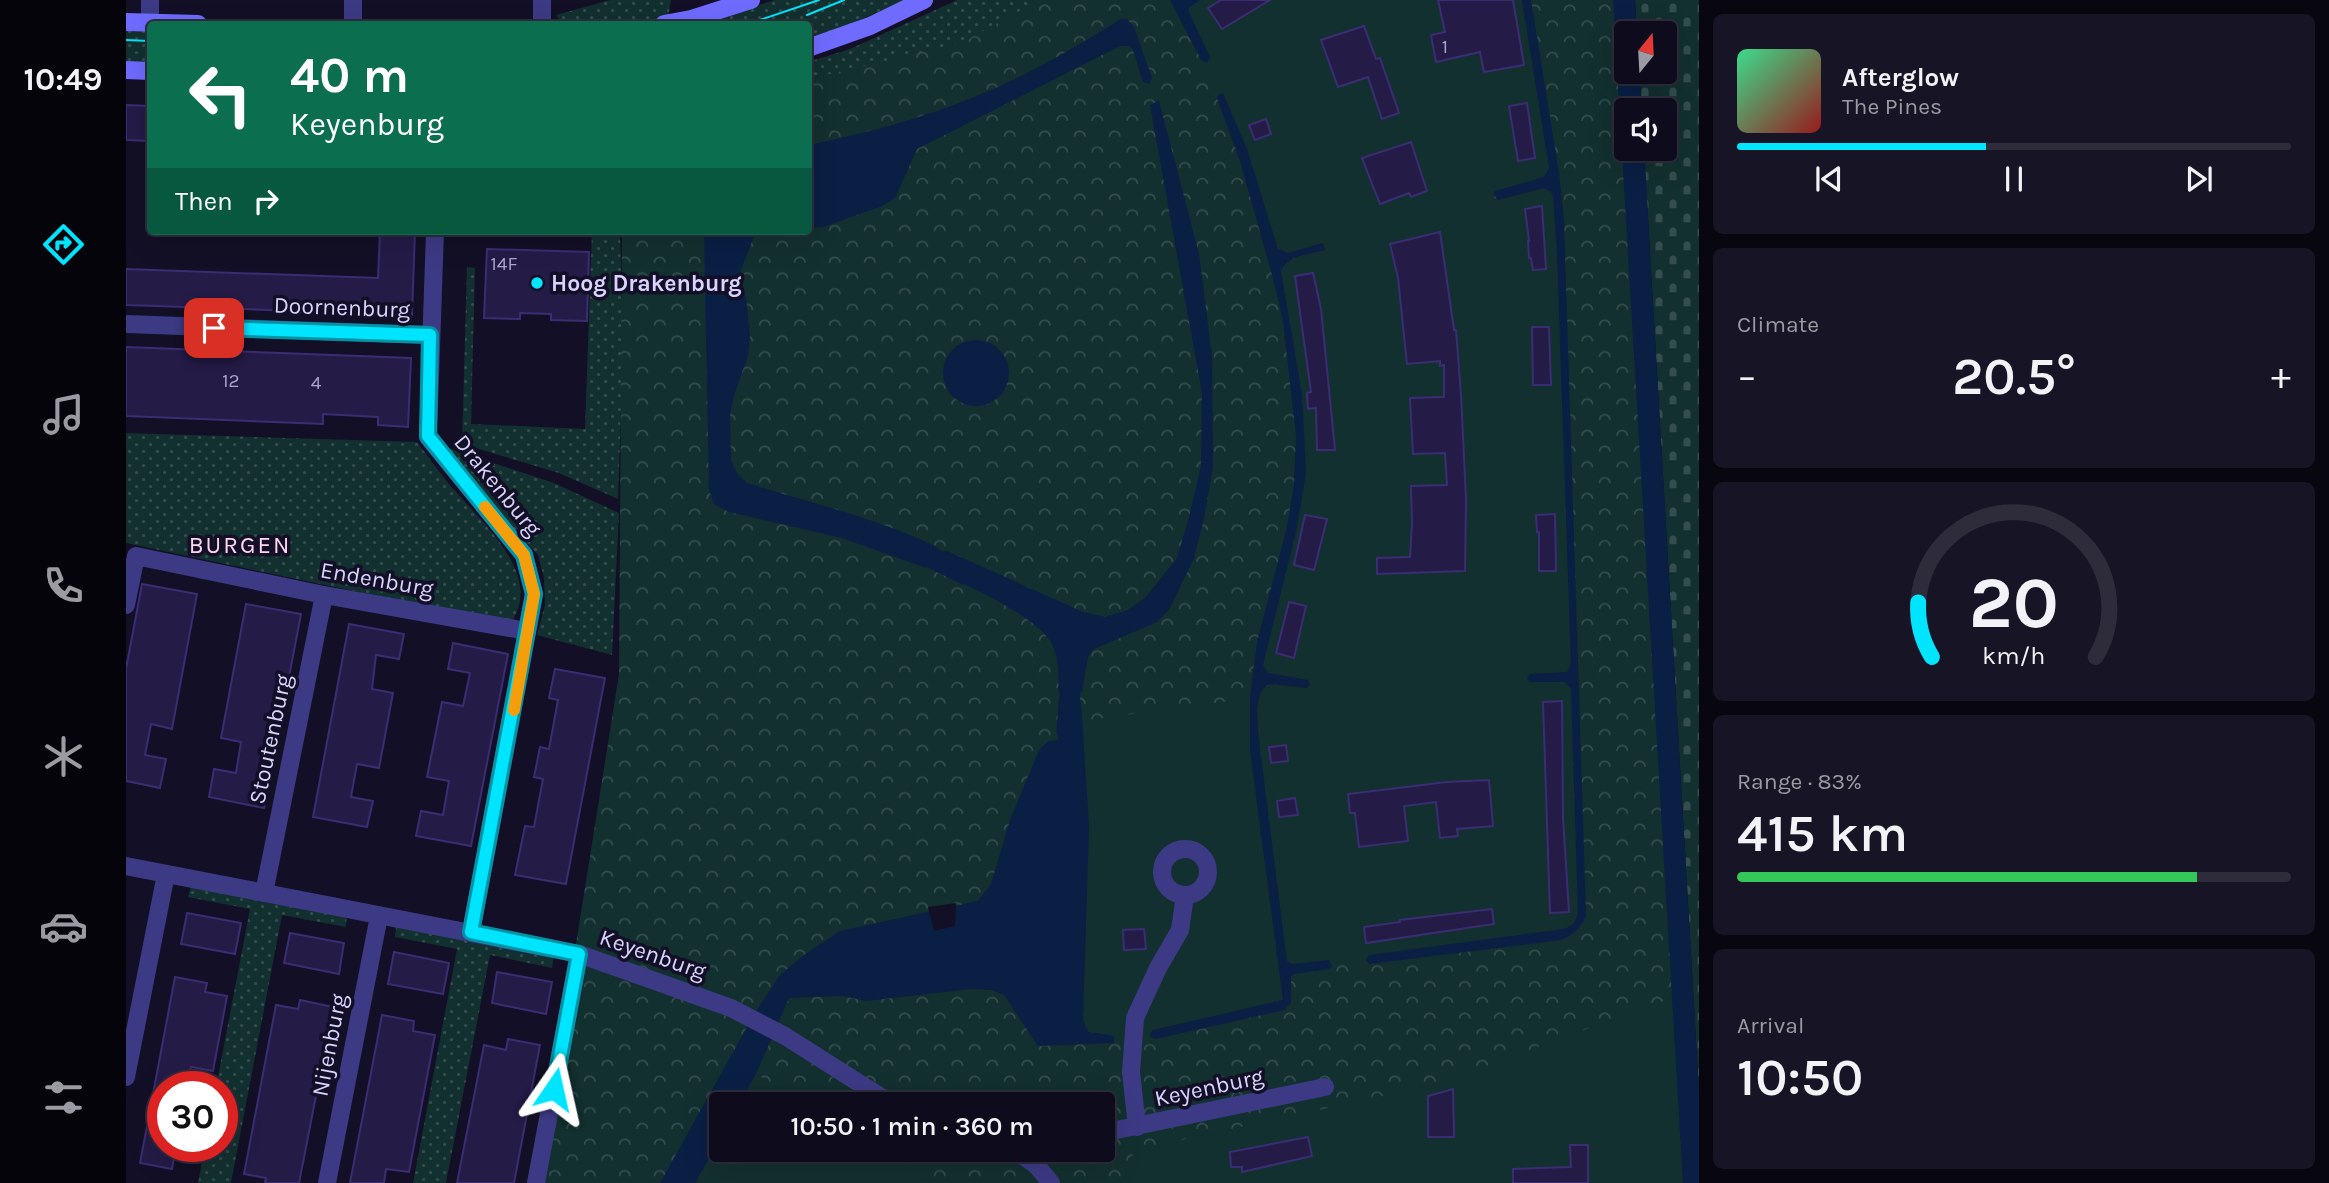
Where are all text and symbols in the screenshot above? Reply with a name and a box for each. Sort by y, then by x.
north arrow [1614,21,1676,84]
map controls [1614,21,1677,161]
house number: 1 [1442,36,1448,58]
text: 40 m [290,47,409,104]
icon: left [175,49,266,140]
text: 10:49 [24,61,102,98]
text: Afterglow [1842,62,1959,93]
text: The Pines [1842,93,1942,120]
button: sound [1614,98,1677,161]
text: Keyenburg [290,106,444,143]
icon: previous [1810,160,1848,198]
icon: pause [1995,160,2033,198]
icon: next [2180,160,2218,198]
icon: right [247,182,285,220]
text: Then [175,186,233,217]
icon: directions [39,220,88,269]
house number: 14F [491,253,517,275]
place label: Hoog Drakenburg [551,270,742,297]
marker: Hoog Drakenburg [529,275,545,291]
street label: Doornenburg [273,292,411,323]
pin [184,298,244,358]
icon: arrive [195,309,233,347]
text: Climate [1737,311,1819,338]
text: 20.5° [1952,346,2076,407]
text: − [1737,354,1757,399]
text: + [2271,354,2291,399]
house number: 12 [222,370,240,392]
house number: 4 [311,372,322,394]
icon: music [39,390,88,439]
street label: Drakenburg [448,429,547,542]
district label: BURGEN [189,531,291,559]
street label: Endenburg [318,556,436,603]
icon: phone [39,561,88,610]
text: 20 [1969,561,2059,646]
text: km/h [1982,641,2046,670]
street label: Stoutenburg [244,672,297,806]
icon: climate [39,732,88,781]
text: Range · 83% [1737,768,1862,795]
text: 415 km [1737,803,1908,864]
icon: car [39,902,88,951]
street label: Keyenburg [596,924,710,985]
street label: Nijenburg [306,991,353,1099]
text: Arrival [1737,1012,1804,1039]
text: 10:50 [1737,1047,1863,1108]
position arrow [517,1052,591,1126]
street label: Keyenburg [1152,1063,1266,1112]
speed limit sign: 30 [147,1071,238,1162]
icon: filters [39,1073,88,1122]
text: 10:50 · 1 min · 360 m [791,1111,1033,1142]

